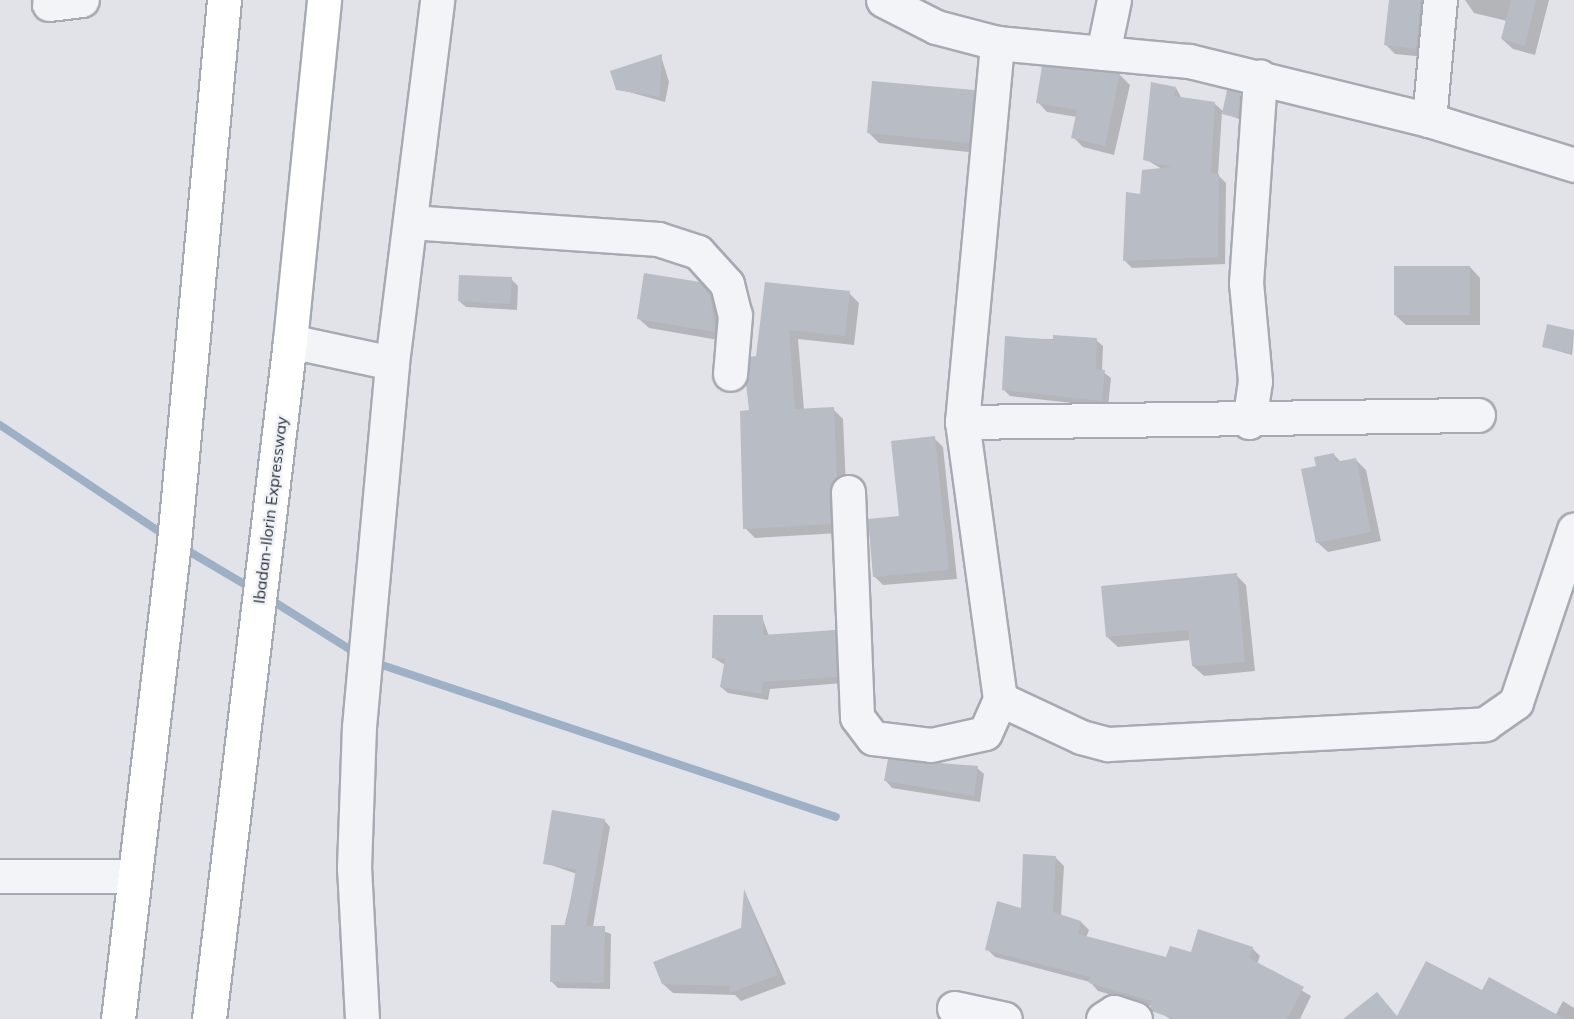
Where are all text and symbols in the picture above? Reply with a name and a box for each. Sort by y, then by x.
street label: Ibadan-Ilorin Expressway [249,415,291,605]

